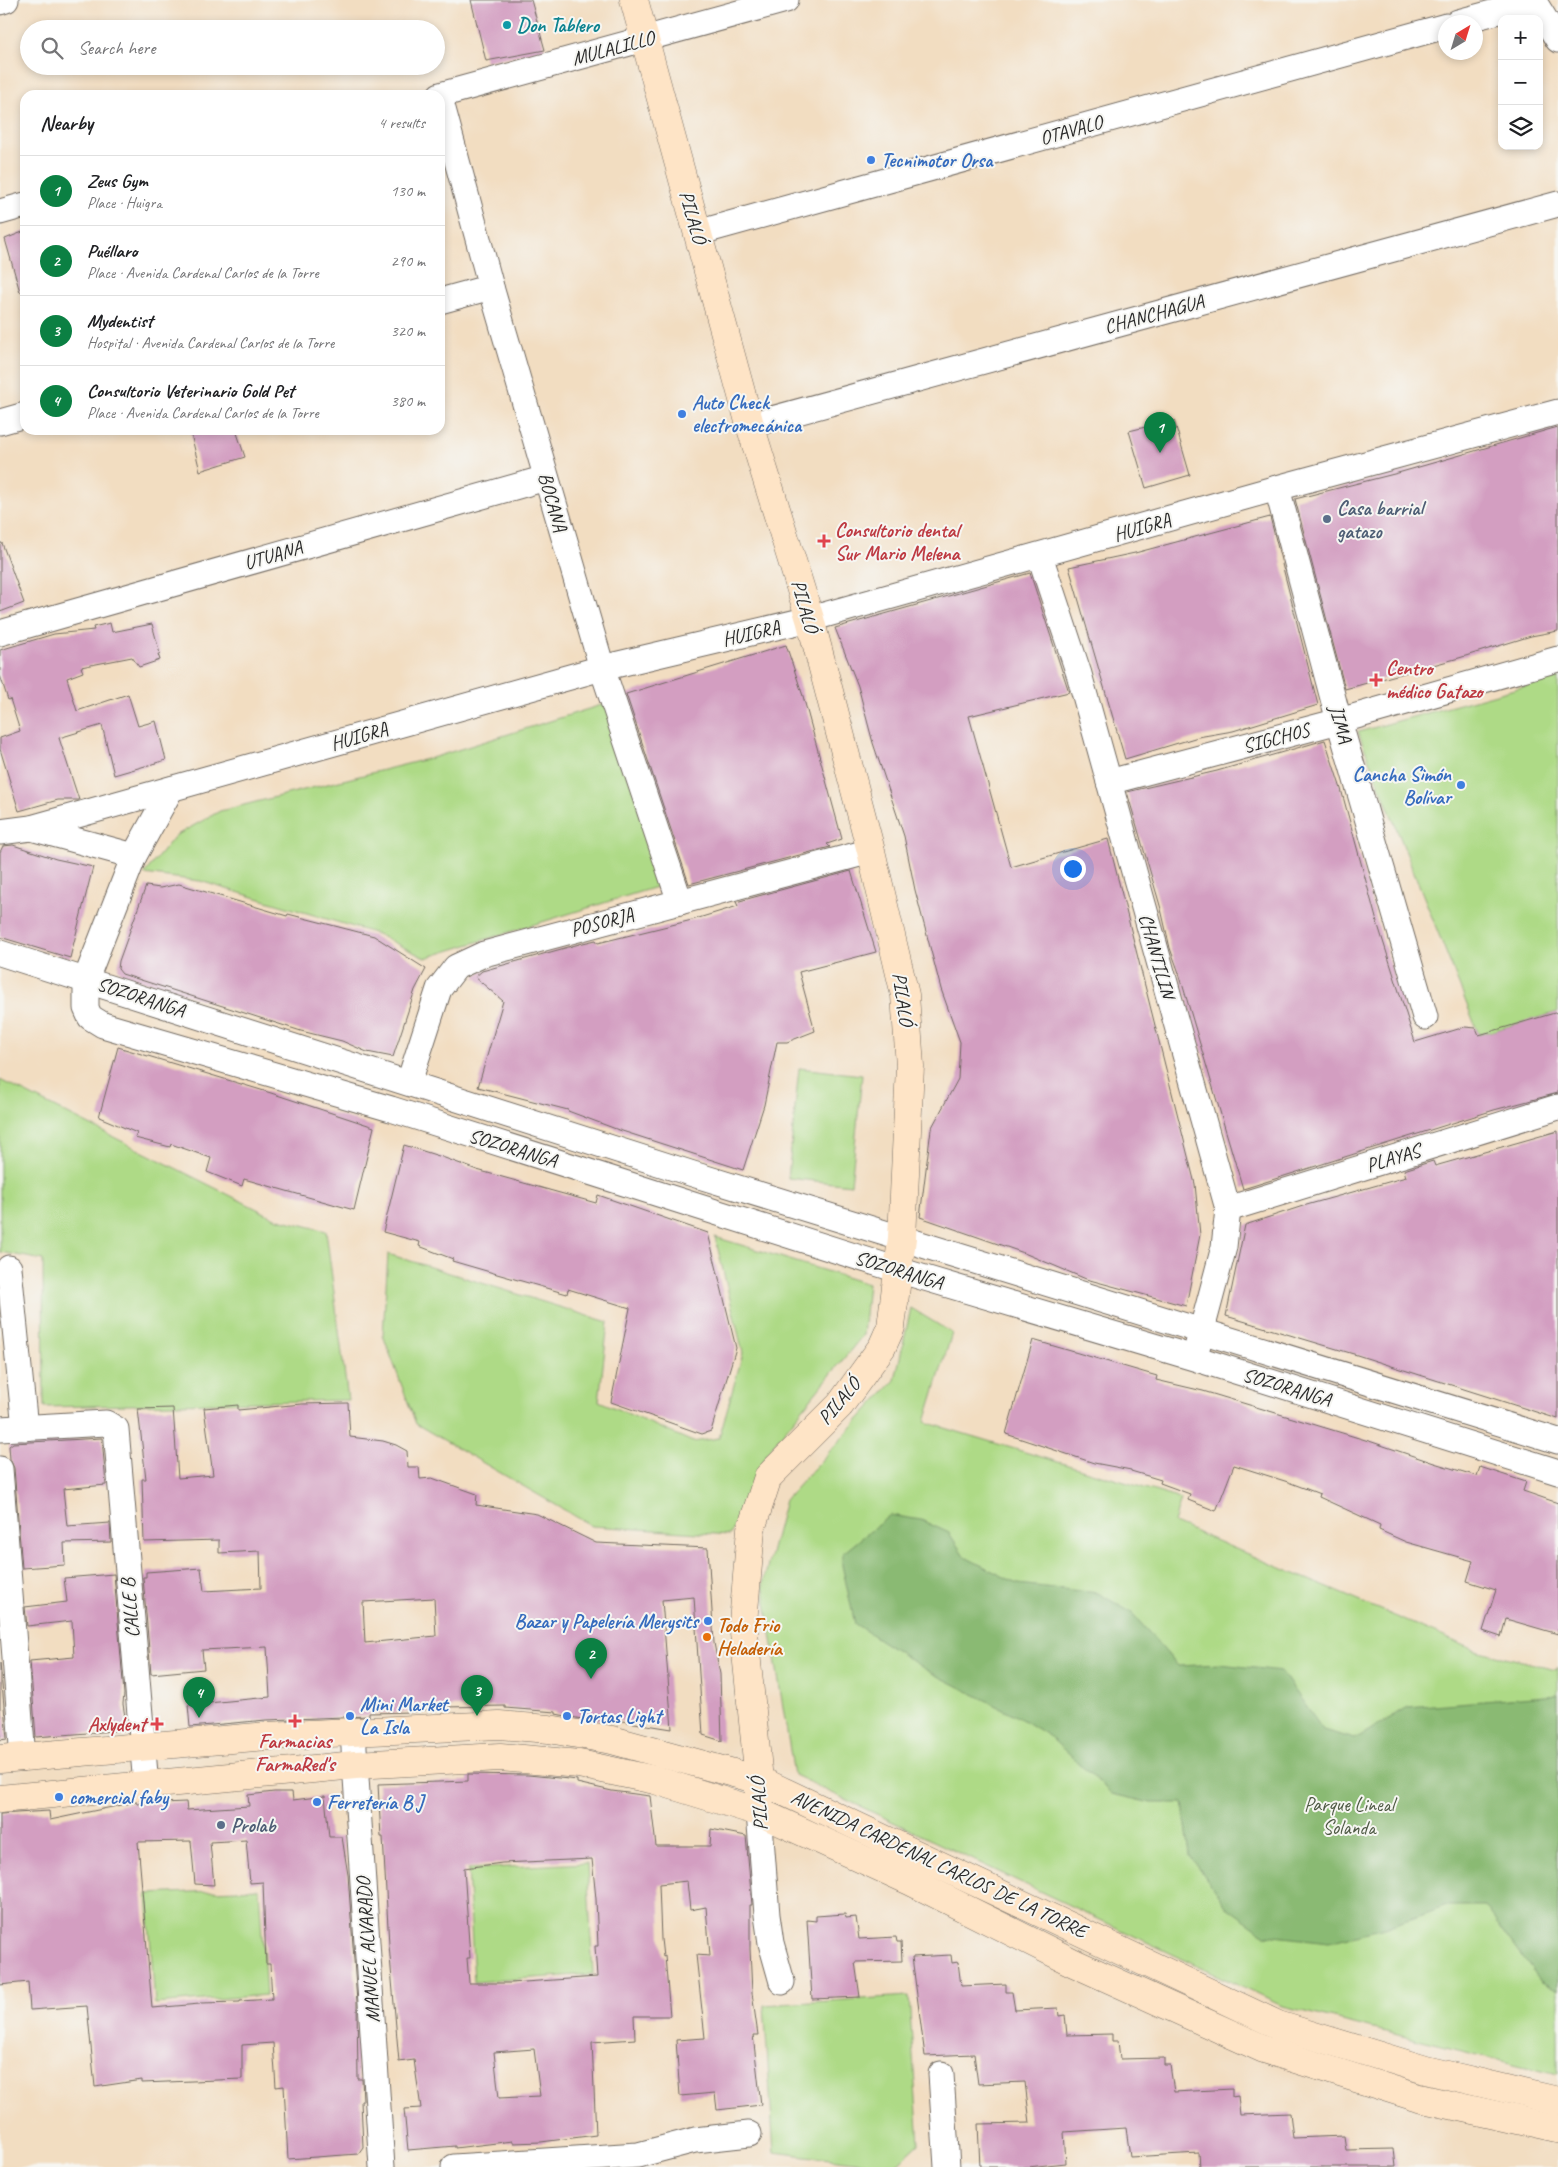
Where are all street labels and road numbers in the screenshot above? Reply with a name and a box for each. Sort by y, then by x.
street label: MULALILLO [569,24,659,71]
street label: OTAVALO [1037,109,1107,151]
street label: PILALÓ [674,188,713,249]
street label: CHANCHAGUA [1101,288,1207,339]
street label: BOCANA [533,469,574,535]
street label: HUIGRA [1110,507,1174,547]
street label: UTUANA [241,535,306,575]
street label: PILALÓ [786,577,825,638]
street label: HUIGRA [720,614,783,652]
street label: JIMA [1323,701,1359,747]
street label: HUIGRA [327,716,391,756]
street label: SIGCHOS [1240,717,1314,759]
street label: POSORJA [568,901,637,942]
street label: CHANTILIN [1133,911,1182,1004]
street label: SOZORANGA [94,971,189,1023]
street label: PILALÓ [887,971,920,1030]
street label: SOZORANGA [466,1123,561,1174]
street label: PLAYAS [1363,1137,1427,1178]
street label: SOZORANGA [852,1245,947,1296]
street label: SOZORANGA [1240,1362,1335,1413]
street label: PILALÓ [812,1370,868,1430]
street label: CALLE B [115,1575,145,1639]
street label: PILALÓ [744,1773,773,1832]
street label: AVENIDA CARDENAL CARLOS DE LA TORRE [787,1784,1093,1945]
street label: MANUEL ALVARADO [350,1874,386,2023]

